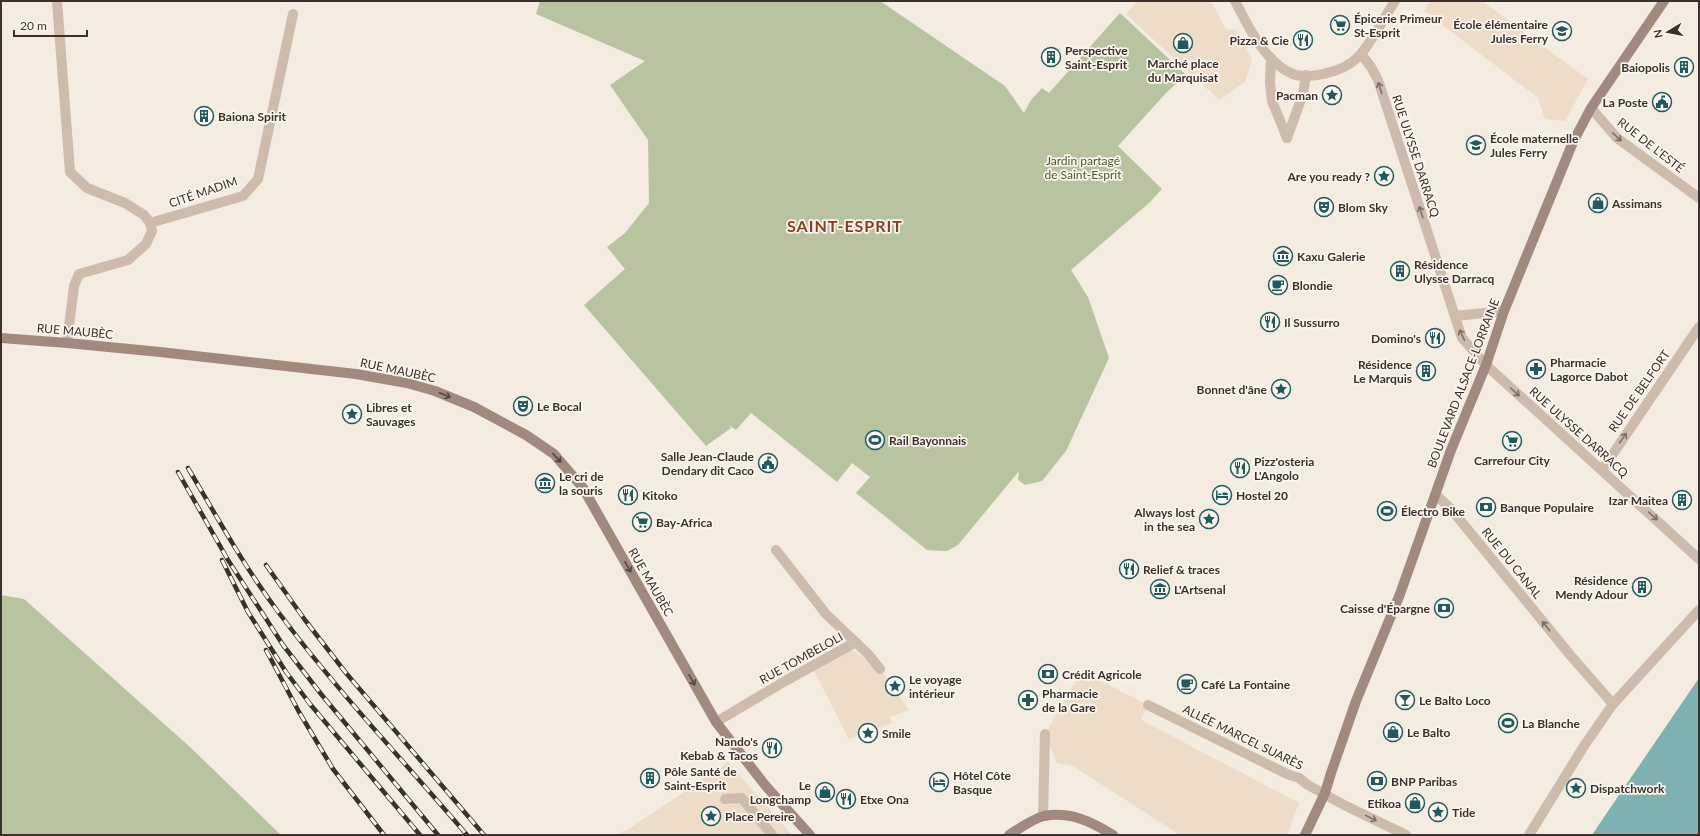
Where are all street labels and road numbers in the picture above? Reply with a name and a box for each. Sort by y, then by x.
street label: RUE ULYSSE DARRACQ [1389,93,1443,219]
street label: RUE DE L'ESTÉ [1615,114,1687,176]
street label: CITÉ MADIM [167,173,239,211]
street label: BOULEVARD ALSACE-LORRAINE [1424,296,1502,470]
street label: RUE MAUBÈC [36,320,114,342]
street label: RUE DE BELFORT [1605,347,1673,435]
street label: RUE MAUBÈC [359,355,437,385]
street label: RUE ULYSSE DARRACQ [1526,384,1632,481]
street label: RUE DU CANAL [1479,525,1545,601]
street label: RUE MAUBÈC [625,545,677,619]
street label: RUE TOMBELOLI [757,629,845,687]
street label: ALLÉE MARCEL SUARÈS [1180,701,1306,773]

